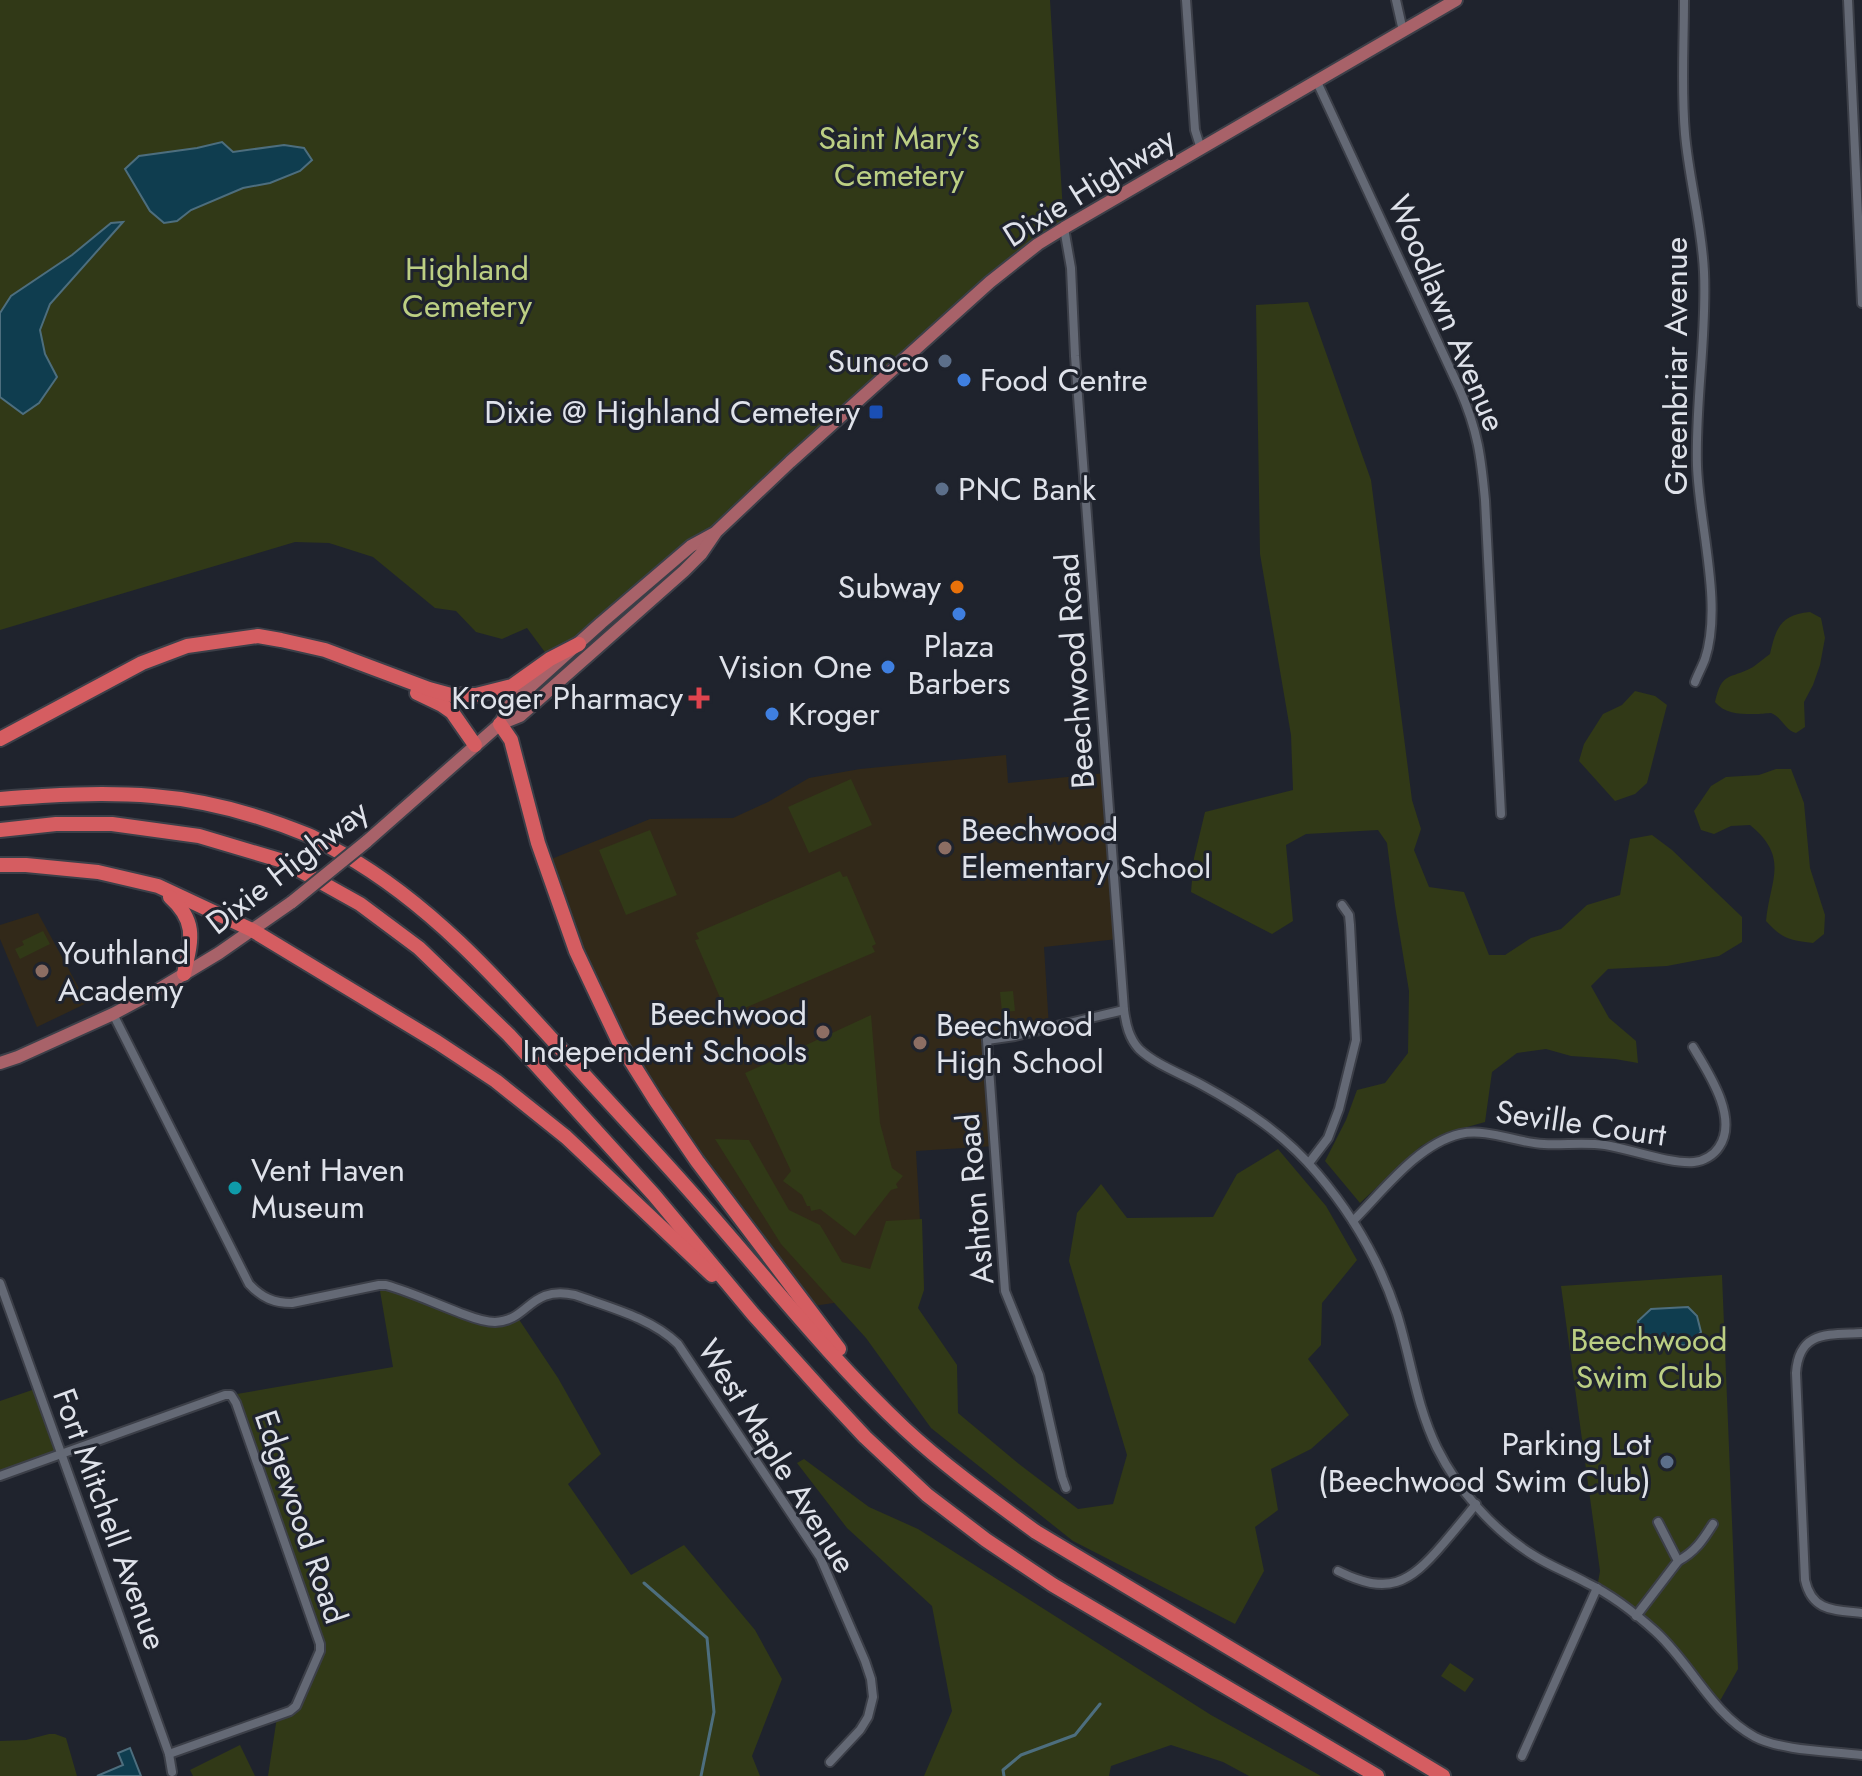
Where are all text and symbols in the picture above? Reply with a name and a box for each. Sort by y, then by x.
park label: Saint Mary’s Cemetery [818,115,980,198]
street label: Dixie Highway [994,115,1185,258]
street label: Woodlawn Avenue [1376,188,1518,438]
street label: Greenbriar Avenue [1653,237,1699,495]
park label: Highland Cemetery [402,246,533,329]
place label: Sunoco [828,338,929,384]
marker: Sunoco [936,352,954,370]
place label: Food Centre [980,357,1148,403]
marker: Food Centre [955,371,973,389]
place label: Dixie @ Highland Cemetery [484,389,861,435]
marker: Dixie @ Highland Cemetery [867,403,885,421]
place label: PNC Bank [958,466,1097,512]
marker: PNC Bank [933,480,951,498]
street label: Beechwood Road [1044,552,1106,790]
place label: Subway [838,564,942,610]
marker: Subway [948,578,966,596]
marker: Plaza Barbers [950,605,968,623]
place label: Plaza Barbers [908,623,1010,706]
place label: Vision One [719,644,872,690]
marker: Vision One [879,658,897,676]
place label: Kroger Pharmacy [451,675,684,721]
marker: Kroger Pharmacy [690,689,708,707]
place label: Kroger [788,691,880,737]
marker: Kroger [763,705,781,723]
street label: Dixie Highway [196,788,379,945]
place label: Beechwood Elementary School [961,807,1211,890]
marker: Beechwood Elementary School [936,839,954,857]
place label: Youthland Academy [58,930,189,1013]
marker: Youthland Academy [33,962,51,980]
place label: Beechwood Independent Schools [522,991,807,1074]
place label: Beechwood High School [936,1002,1104,1085]
marker: Beechwood Independent Schools [814,1023,832,1041]
marker: Beechwood High School [911,1034,929,1052]
street label: Seville Court [1493,1088,1669,1158]
street label: Ashton Road [945,1112,1005,1286]
place label: Vent Haven Museum [251,1147,405,1230]
marker: Vent Haven Museum [226,1179,244,1197]
park label: Beechwood Swim Club [1570,1317,1728,1400]
street label: West Maple Avenue [686,1330,868,1582]
street label: Fort Mitchell Avenue [41,1382,179,1656]
street label: Edgewood Road [243,1404,359,1630]
place label: Parking Lot (Beechwood Swim Club) [1318,1421,1651,1504]
marker: Parking Lot (Beechwood Swim Club) [1658,1453,1676,1471]

